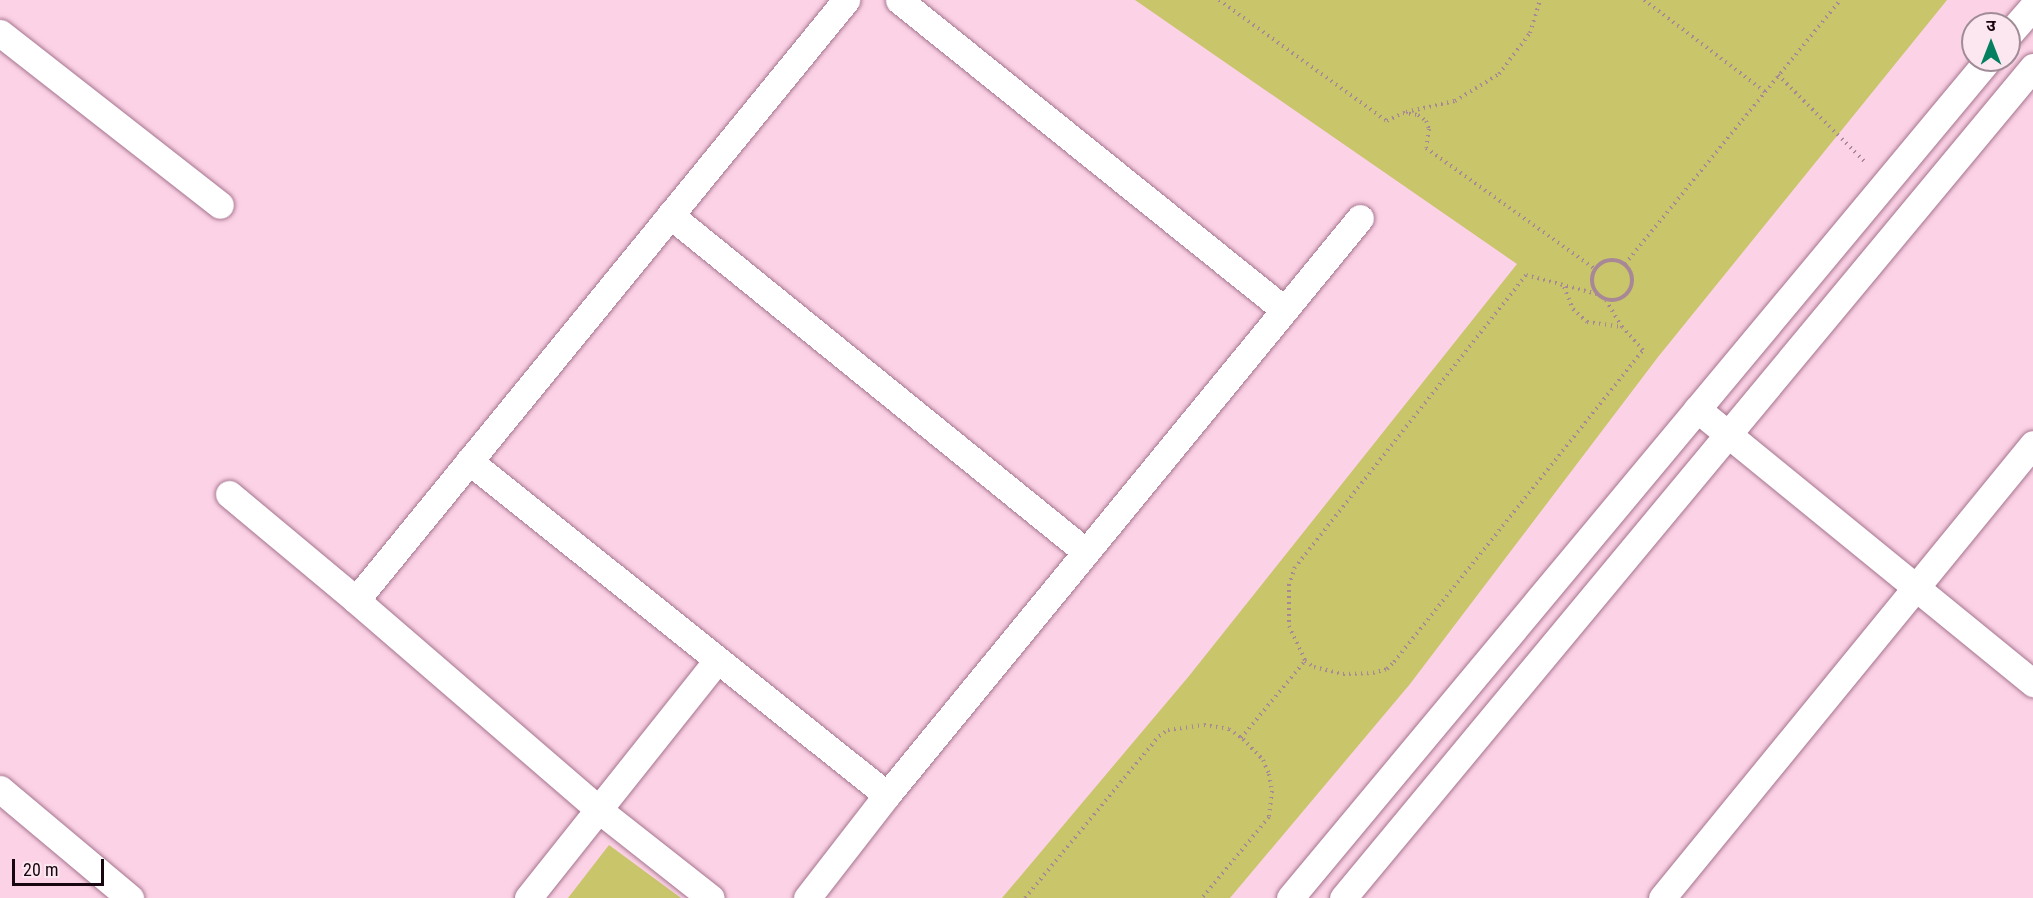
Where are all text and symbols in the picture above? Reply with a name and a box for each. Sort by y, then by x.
north arrow [1961,12,2021,72]
text: उ [1986,16,1996,35]
scale bar [15,847,106,885]
text: 20 m [23,859,58,880]

